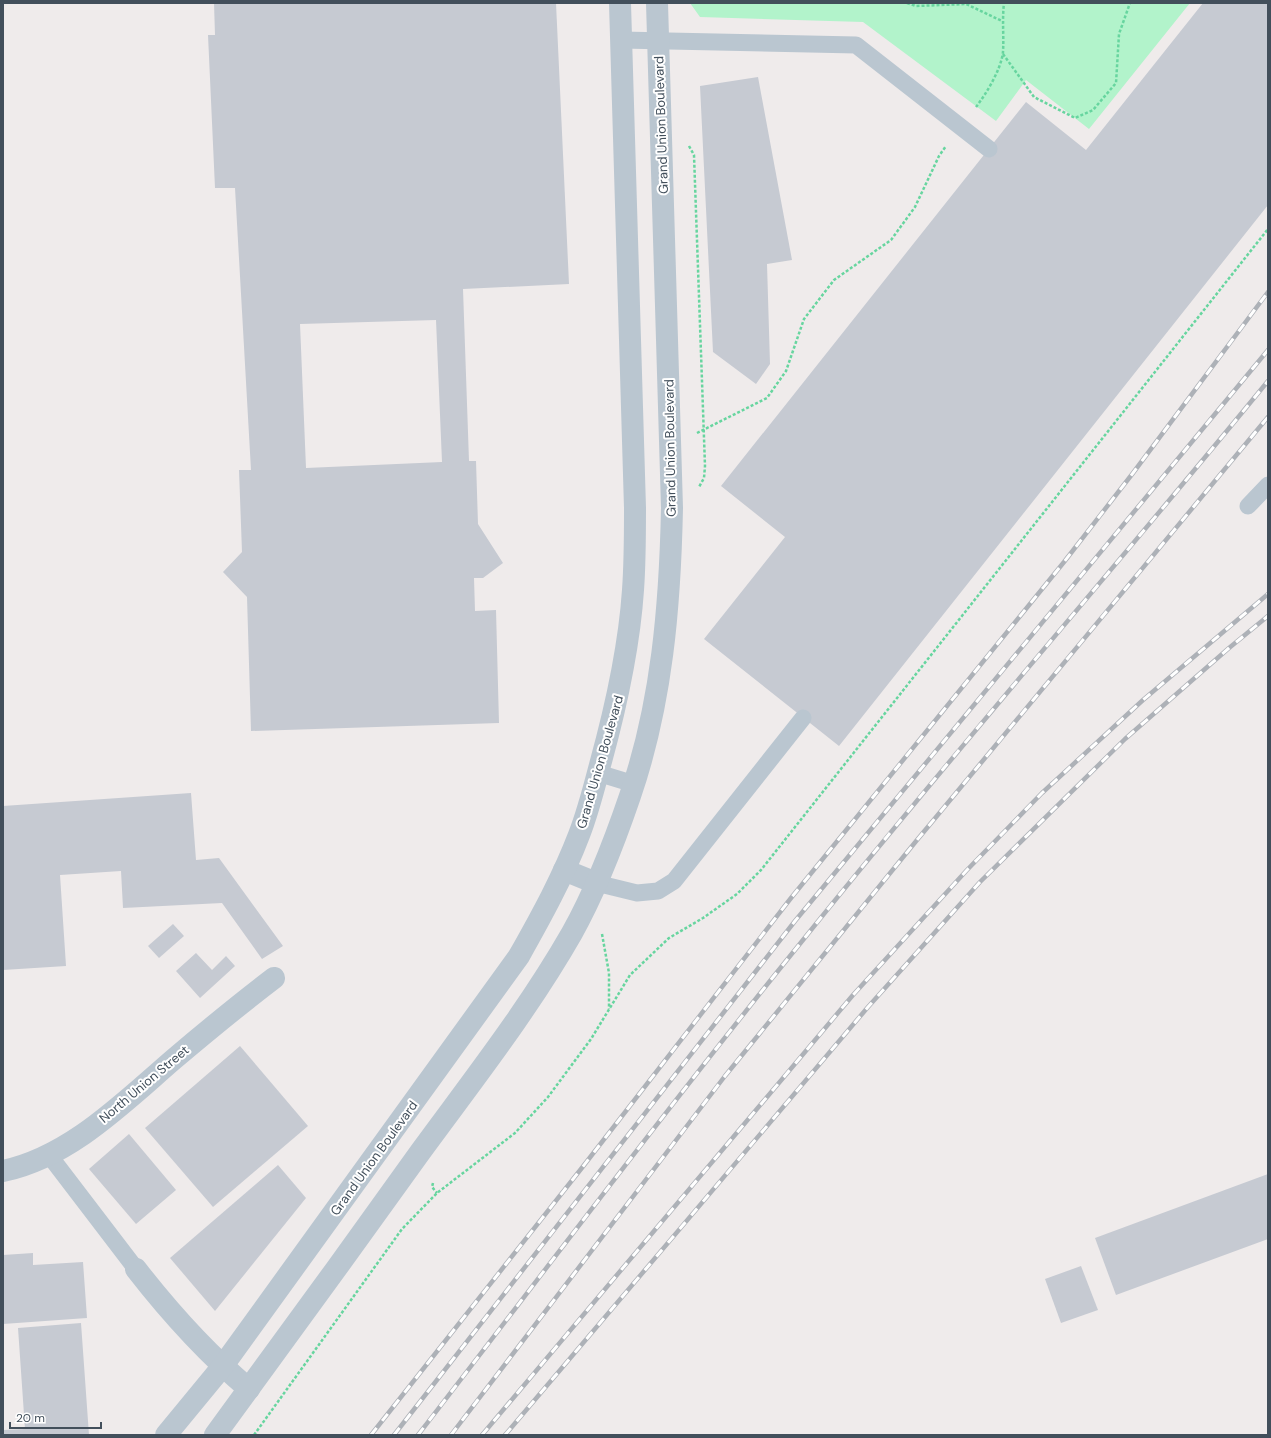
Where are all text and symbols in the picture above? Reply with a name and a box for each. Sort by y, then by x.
street label: Grand Union Boulevard [650,56,672,194]
street label: Grand Union Boulevard [660,379,680,517]
street label: Grand Union Boulevard [573,693,627,831]
street label: North Union Street [96,1041,192,1127]
street label: Grand Union Boulevard [327,1097,421,1219]
scale bar [10,1404,101,1430]
text: 20 m [16,1410,45,1426]

